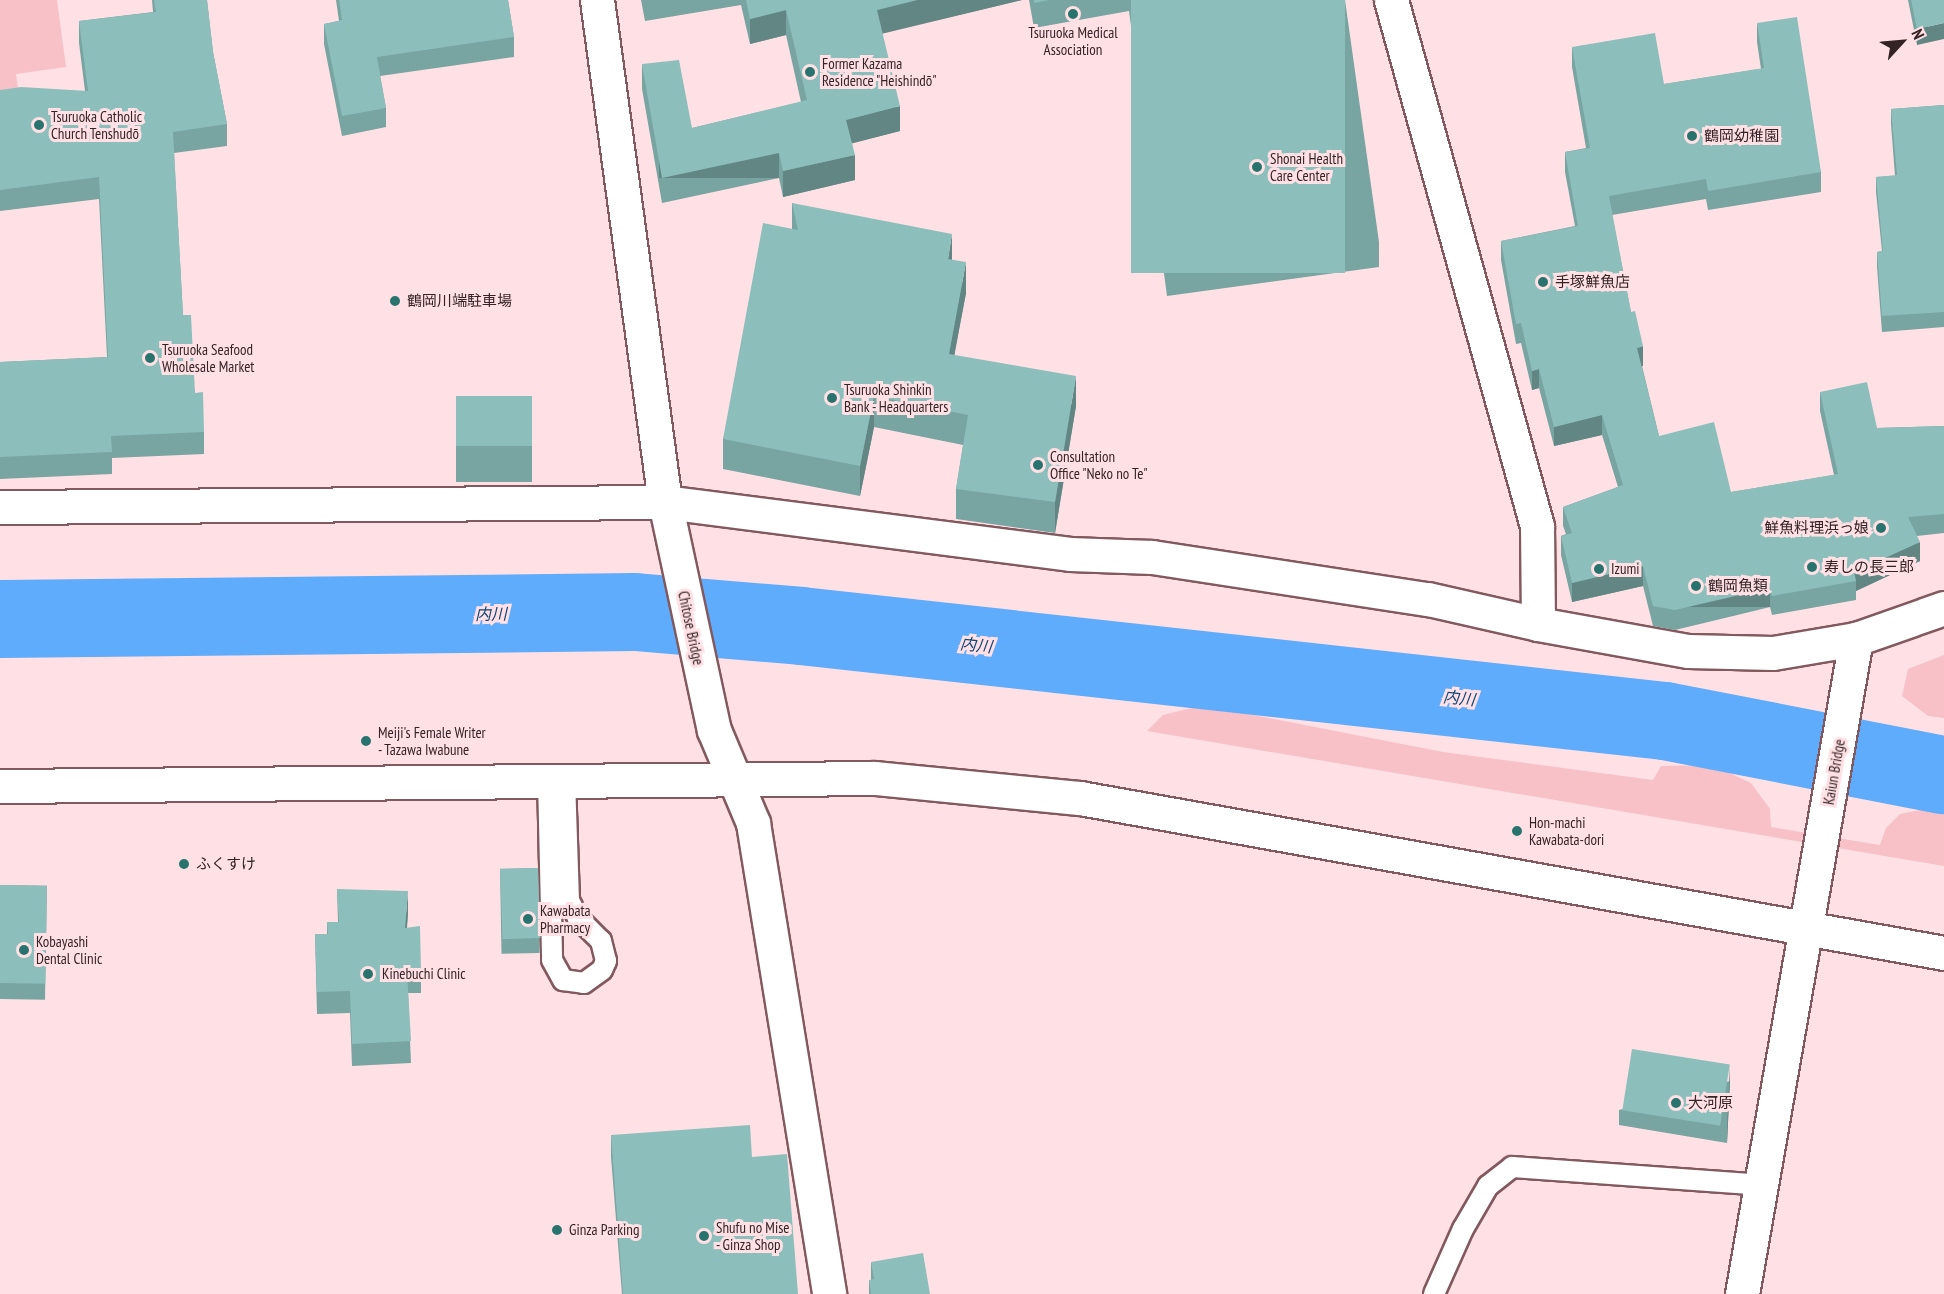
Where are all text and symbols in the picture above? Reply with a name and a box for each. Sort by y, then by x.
marker: Tsuruoka Medical Association [1066,7,1080,21]
north arrow [1872,12,1932,72]
place label: Tsuruoka Medical Association [1028,23,1118,58]
text: N [1907,26,1929,42]
place label: Former Kazama Residence "Heishindō" [822,54,937,89]
marker: Former Kazama Residence "Heishindō" [803,65,817,79]
place label: Tsuruoka Catholic Church Tenshudō [51,107,142,142]
marker: Tsuruoka Catholic Church Tenshudō [32,118,46,132]
place label: 鶴岡幼稚園 [1704,127,1779,145]
marker: 鶴岡幼稚園 [1685,129,1699,143]
place label: Shonai Health Care Center [1270,149,1343,184]
marker: Shonai Health Care Center [1248,158,1266,176]
place label: 手塚鮮魚店 [1555,273,1630,291]
marker: 手塚鮮魚店 [1536,275,1550,289]
place label: 鶴岡川端駐車場 [407,292,512,310]
marker: 鶴岡川端駐車場 [388,294,402,308]
place label: Tsuruoka Seafood Wholesale Market [162,340,254,375]
marker: Tsuruoka Seafood Wholesale Market [143,351,157,365]
place label: Tsuruoka Shinkin Bank - Headquarters [844,380,950,415]
marker: Tsuruoka Shinkin Bank - Headquarters [825,391,839,405]
place label: Consultation Office "Neko no Te" [1050,447,1149,482]
marker: Consultation Office "Neko no Te" [1031,458,1045,472]
place label: 鮮魚料理浜っ娘 [1764,519,1869,537]
marker: 鮮魚料理浜っ娘 [1874,521,1888,535]
place label: 寿しの長三郎 [1824,558,1914,576]
place label: Izumi [1611,560,1639,578]
marker: 寿しの長三郎 [1805,560,1819,574]
marker: Izumi [1592,562,1606,576]
place label: 鶴岡魚類 [1708,577,1768,595]
marker: 鶴岡魚類 [1689,579,1703,593]
street label: Chitose Bridge [674,589,708,667]
water label: 内川 [475,604,507,624]
water label: 内川 [959,634,993,656]
water label: 内川 [1442,687,1476,709]
place label: Meiji's Female Writer - Tazawa Iwabune [378,723,486,758]
marker: Meiji's Female Writer - Tazawa Iwabune [359,734,373,748]
street label: Kaiun Bridge [1819,738,1849,806]
place label: Hon-machi Kawabata-dori [1529,813,1604,848]
marker: Hon-machi Kawabata-dori [1510,824,1524,838]
place label: ふくすけ [196,855,256,873]
marker: ふくすけ [177,857,191,871]
place label: Kawabata Pharmacy [540,901,591,936]
marker: Kawabata Pharmacy [521,912,535,926]
place label: Kobayashi Dental Clinic [36,932,102,967]
marker: Kobayashi Dental Clinic [17,943,31,957]
marker: Kinebuchi Clinic [359,965,377,983]
place label: Kinebuchi Clinic [382,965,466,983]
place label: 大河原 [1688,1094,1733,1112]
marker: 大河原 [1669,1096,1683,1110]
place label: Shufu no Mise - Ginza Shop [716,1218,789,1253]
place label: Ginza Parking [569,1221,639,1239]
marker: Ginza Parking [550,1223,564,1237]
marker: Shufu no Mise - Ginza Shop [697,1229,711,1243]

